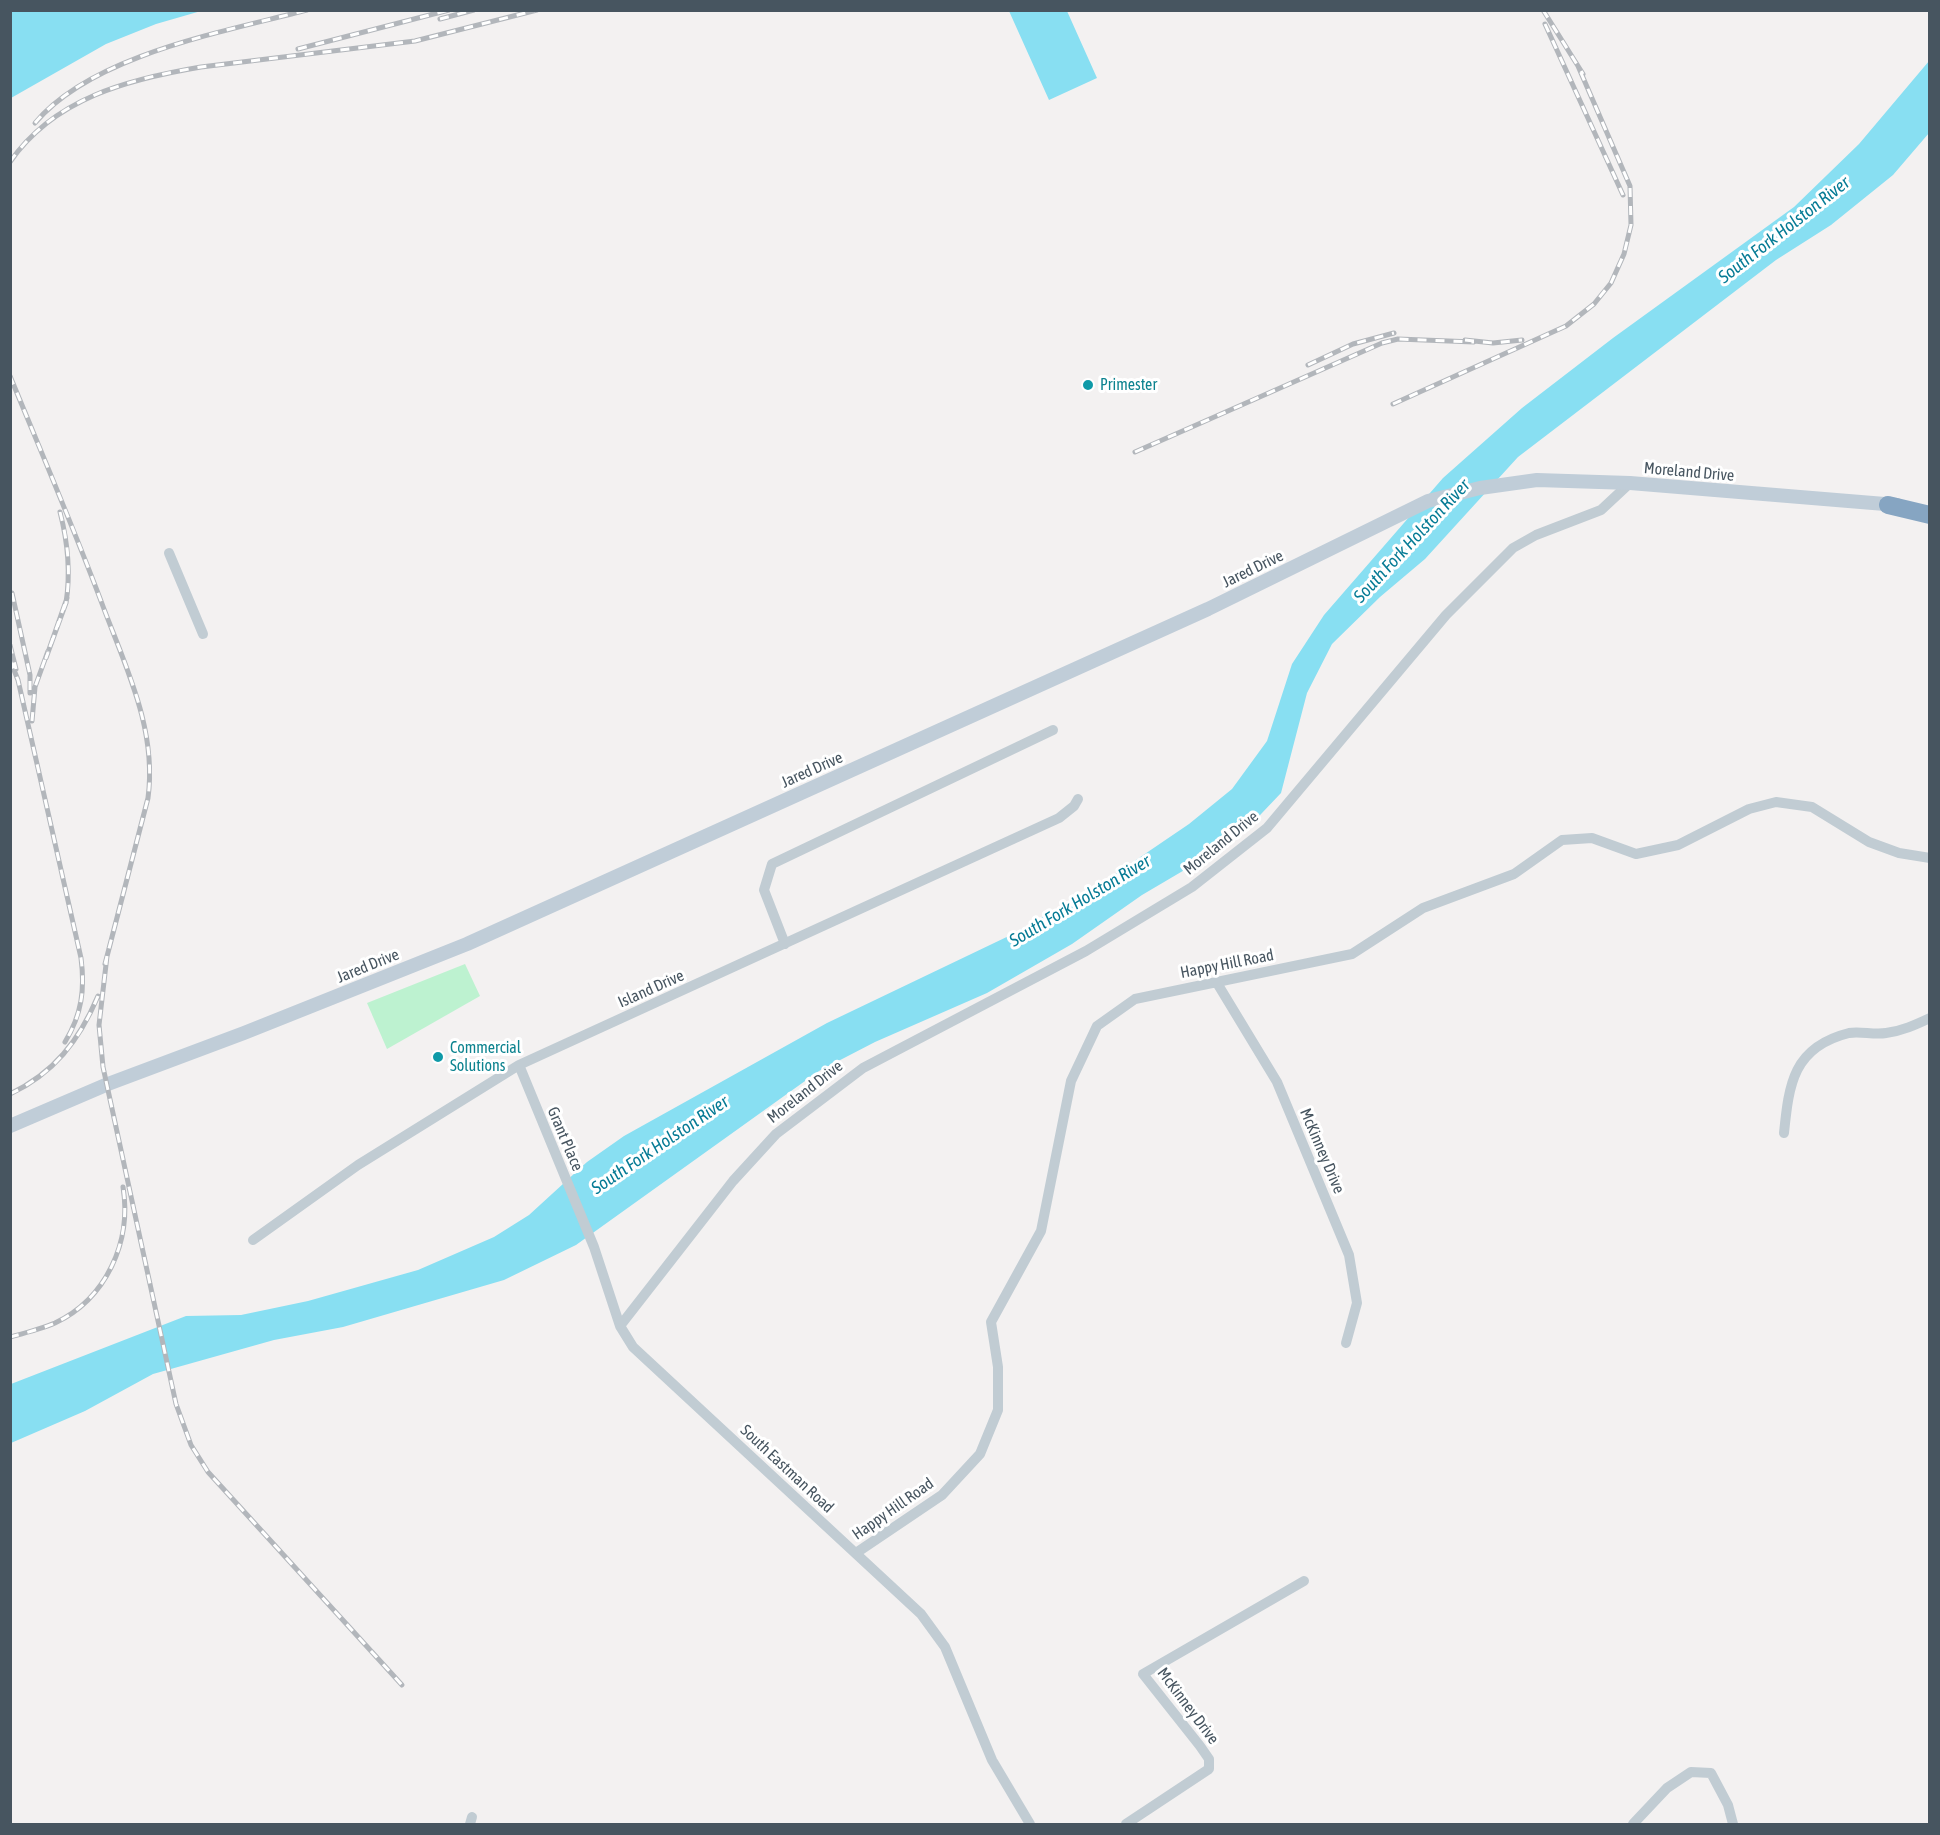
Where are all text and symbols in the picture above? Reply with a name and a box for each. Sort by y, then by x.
water label: South Fork Holston River [1714,172,1854,288]
place label: Primester [1100,375,1157,395]
marker: Primester [1081,378,1095,392]
street label: Moreland Drive [1643,458,1735,486]
water label: South Fork Holston River [1349,475,1475,607]
street label: Jared Drive [1219,546,1287,592]
street label: Jared Drive [778,748,846,792]
street label: Moreland Drive [1180,807,1262,879]
water label: South Fork Holston River [1006,850,1154,952]
street label: Jared Drive [334,945,402,987]
street label: Happy Hill Road [1179,946,1275,982]
street label: Island Drive [615,966,687,1012]
place label: Commercial Solutions [450,1038,521,1076]
marker: Commercial Solutions [431,1050,445,1064]
street label: Moreland Drive [763,1057,847,1127]
water label: South Fork Holston River [587,1091,733,1199]
street label: Grant Place [543,1104,587,1174]
street label: McKinney Drive [1295,1106,1349,1196]
street label: South Eastman Road [736,1421,838,1517]
street label: Happy Hill Road [849,1474,937,1544]
street label: McKinney Drive [1153,1664,1223,1748]

